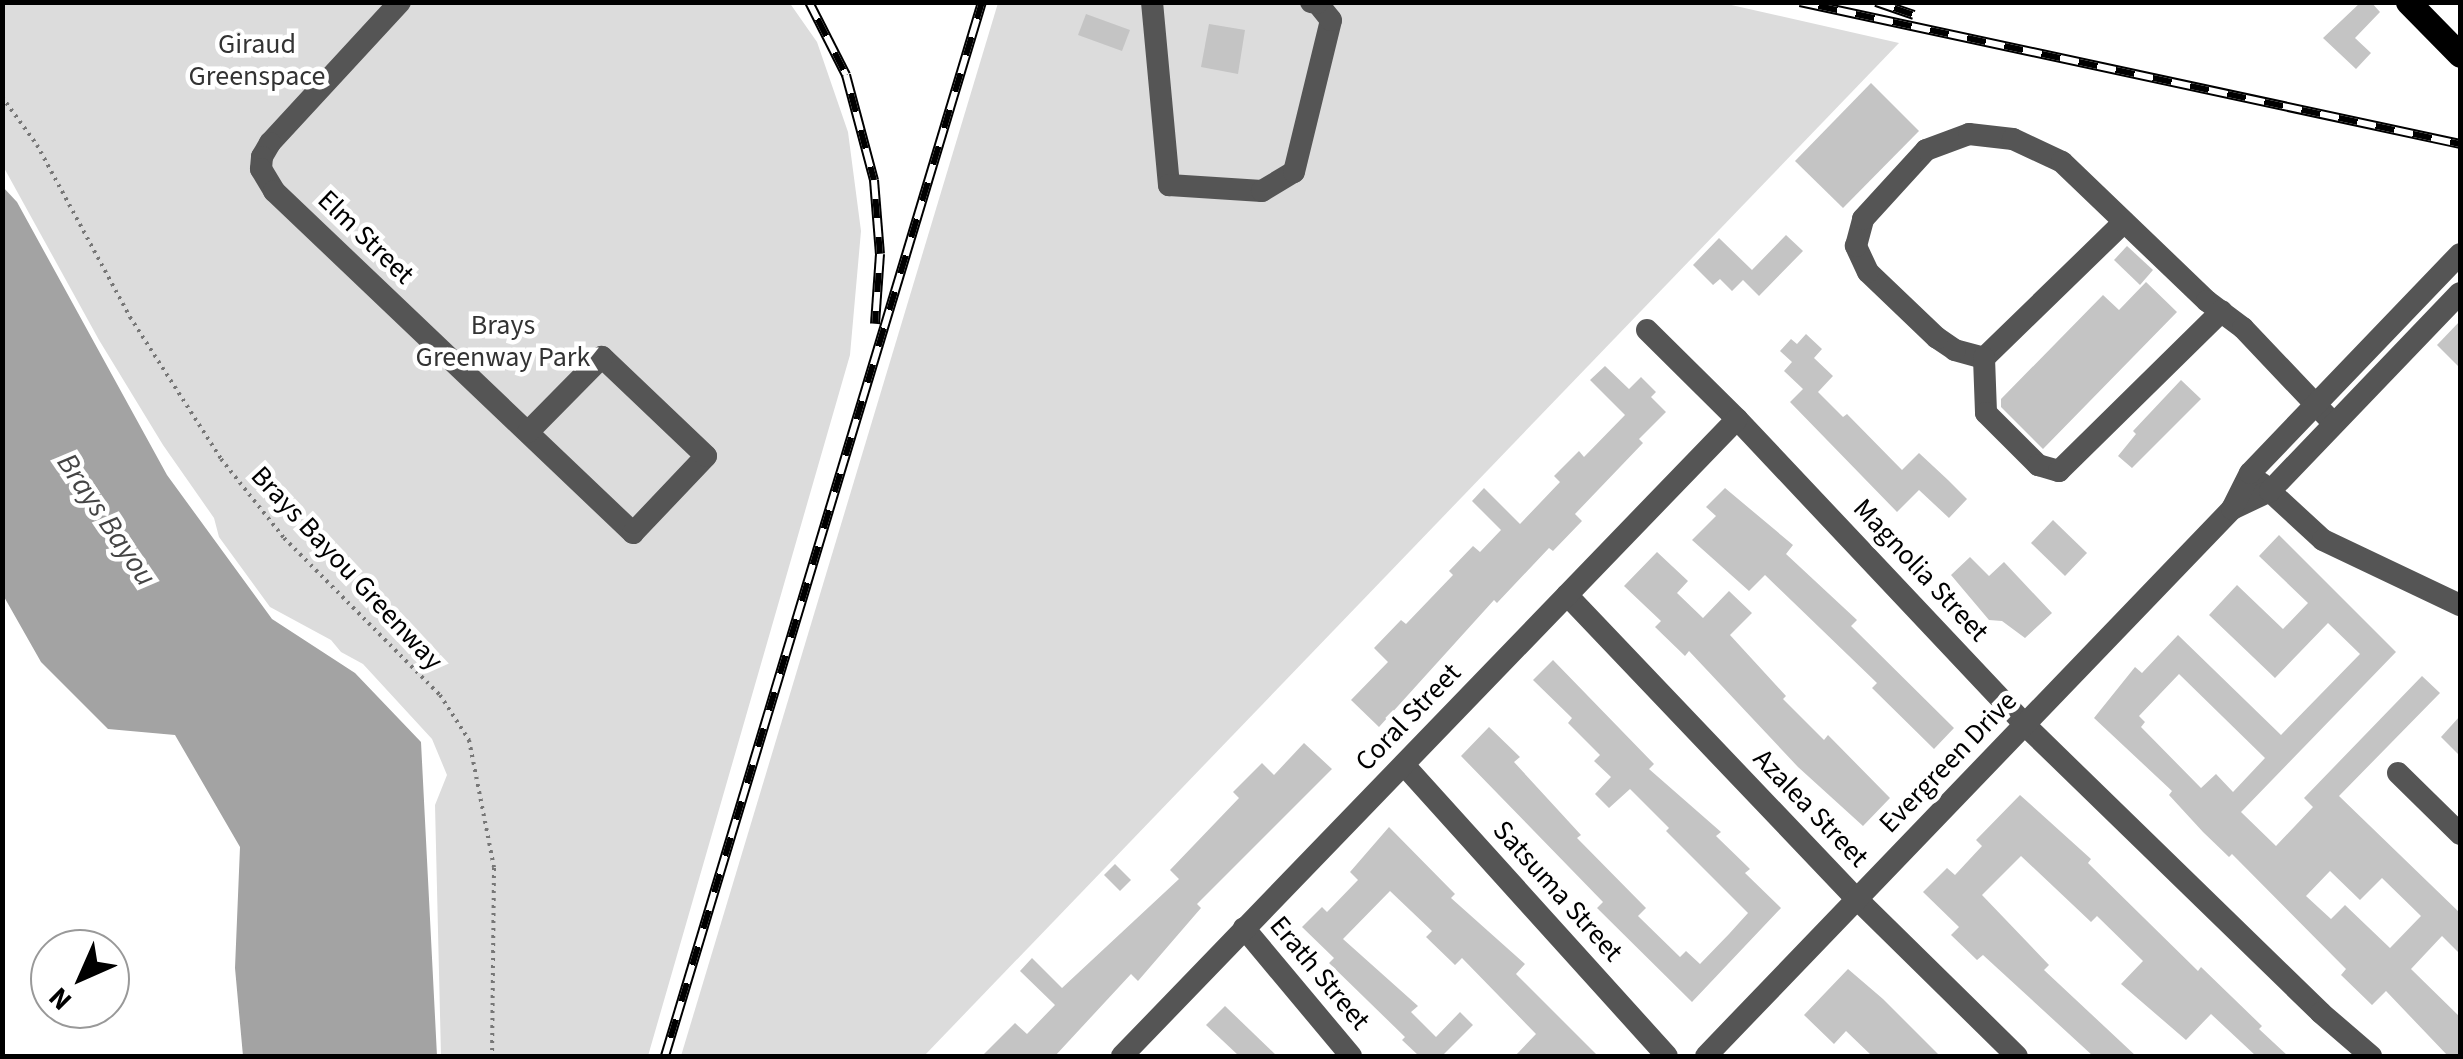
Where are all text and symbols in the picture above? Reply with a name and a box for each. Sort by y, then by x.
park label: Giraud Greenspace [189,27,325,93]
street label: Elm Street [311,183,421,291]
park label: Brays Greenway Park [416,308,590,374]
water label: Brays Bayou [49,447,163,593]
street label: Brays Bayou Greenway [244,459,450,677]
street label: Magnolia Street [1846,492,1996,648]
street label: Coral Street [1348,656,1468,778]
street label: Evergreen Drive [1872,684,2024,840]
street label: Azalea Street [1746,742,1876,874]
street label: Satsuma Street [1486,814,1630,968]
street label: Erath Street [1263,909,1377,1037]
north arrow [30,929,130,1029]
text: N [39,978,81,1020]

